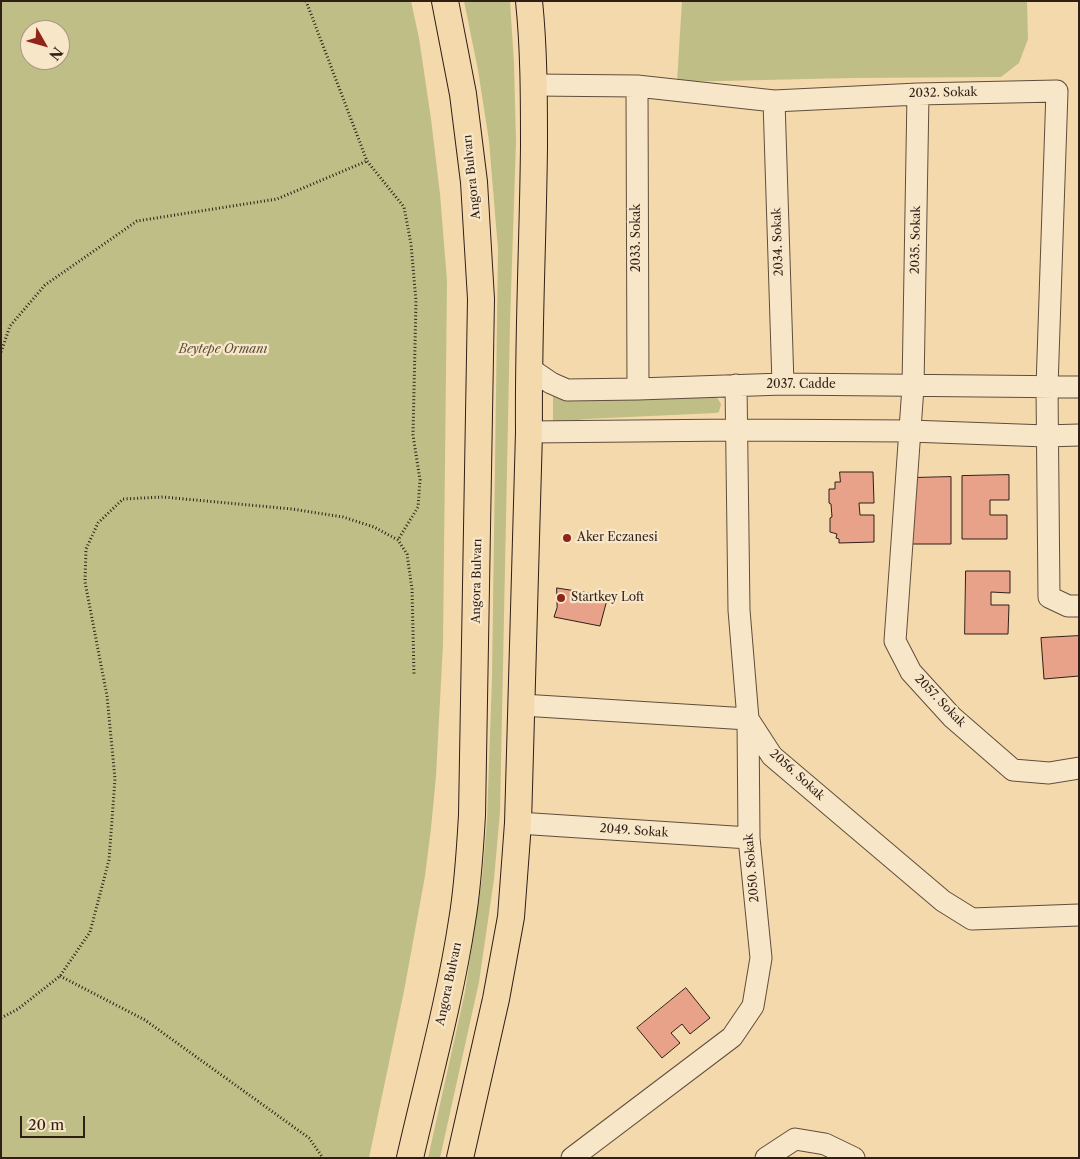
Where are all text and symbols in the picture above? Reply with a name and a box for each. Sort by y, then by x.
north arrow [20,20,70,70]
text: N [45,43,67,64]
street label: 2032. Sokak [908,85,978,101]
street label: Angora Bulvarı [460,134,484,220]
street label: 2033. Sokak [630,204,644,272]
street label: 2035. Sokak [908,206,924,274]
street label: 2034. Sokak [770,207,786,277]
park label: Beytepe Ormanı [179,343,267,357]
street label: 2037. Cadde [766,378,836,392]
place label: Aker Eczanesi [577,531,658,545]
marker: Aker Eczanesi [561,532,573,544]
street label: Angora Bulvarı [469,538,485,624]
place label: Startkey Loft [571,591,644,605]
marker: Startkey Loft [555,592,567,604]
street label: 2057. Sokak [912,672,968,730]
street label: 2056. Sokak [767,747,827,803]
street label: 2049. Sokak [599,821,669,841]
street label: 2050. Sokak [742,833,762,903]
street label: Angora Bulvarı [433,941,465,1027]
scale bar [22,1106,88,1138]
text: 20 m [28,1115,64,1134]

